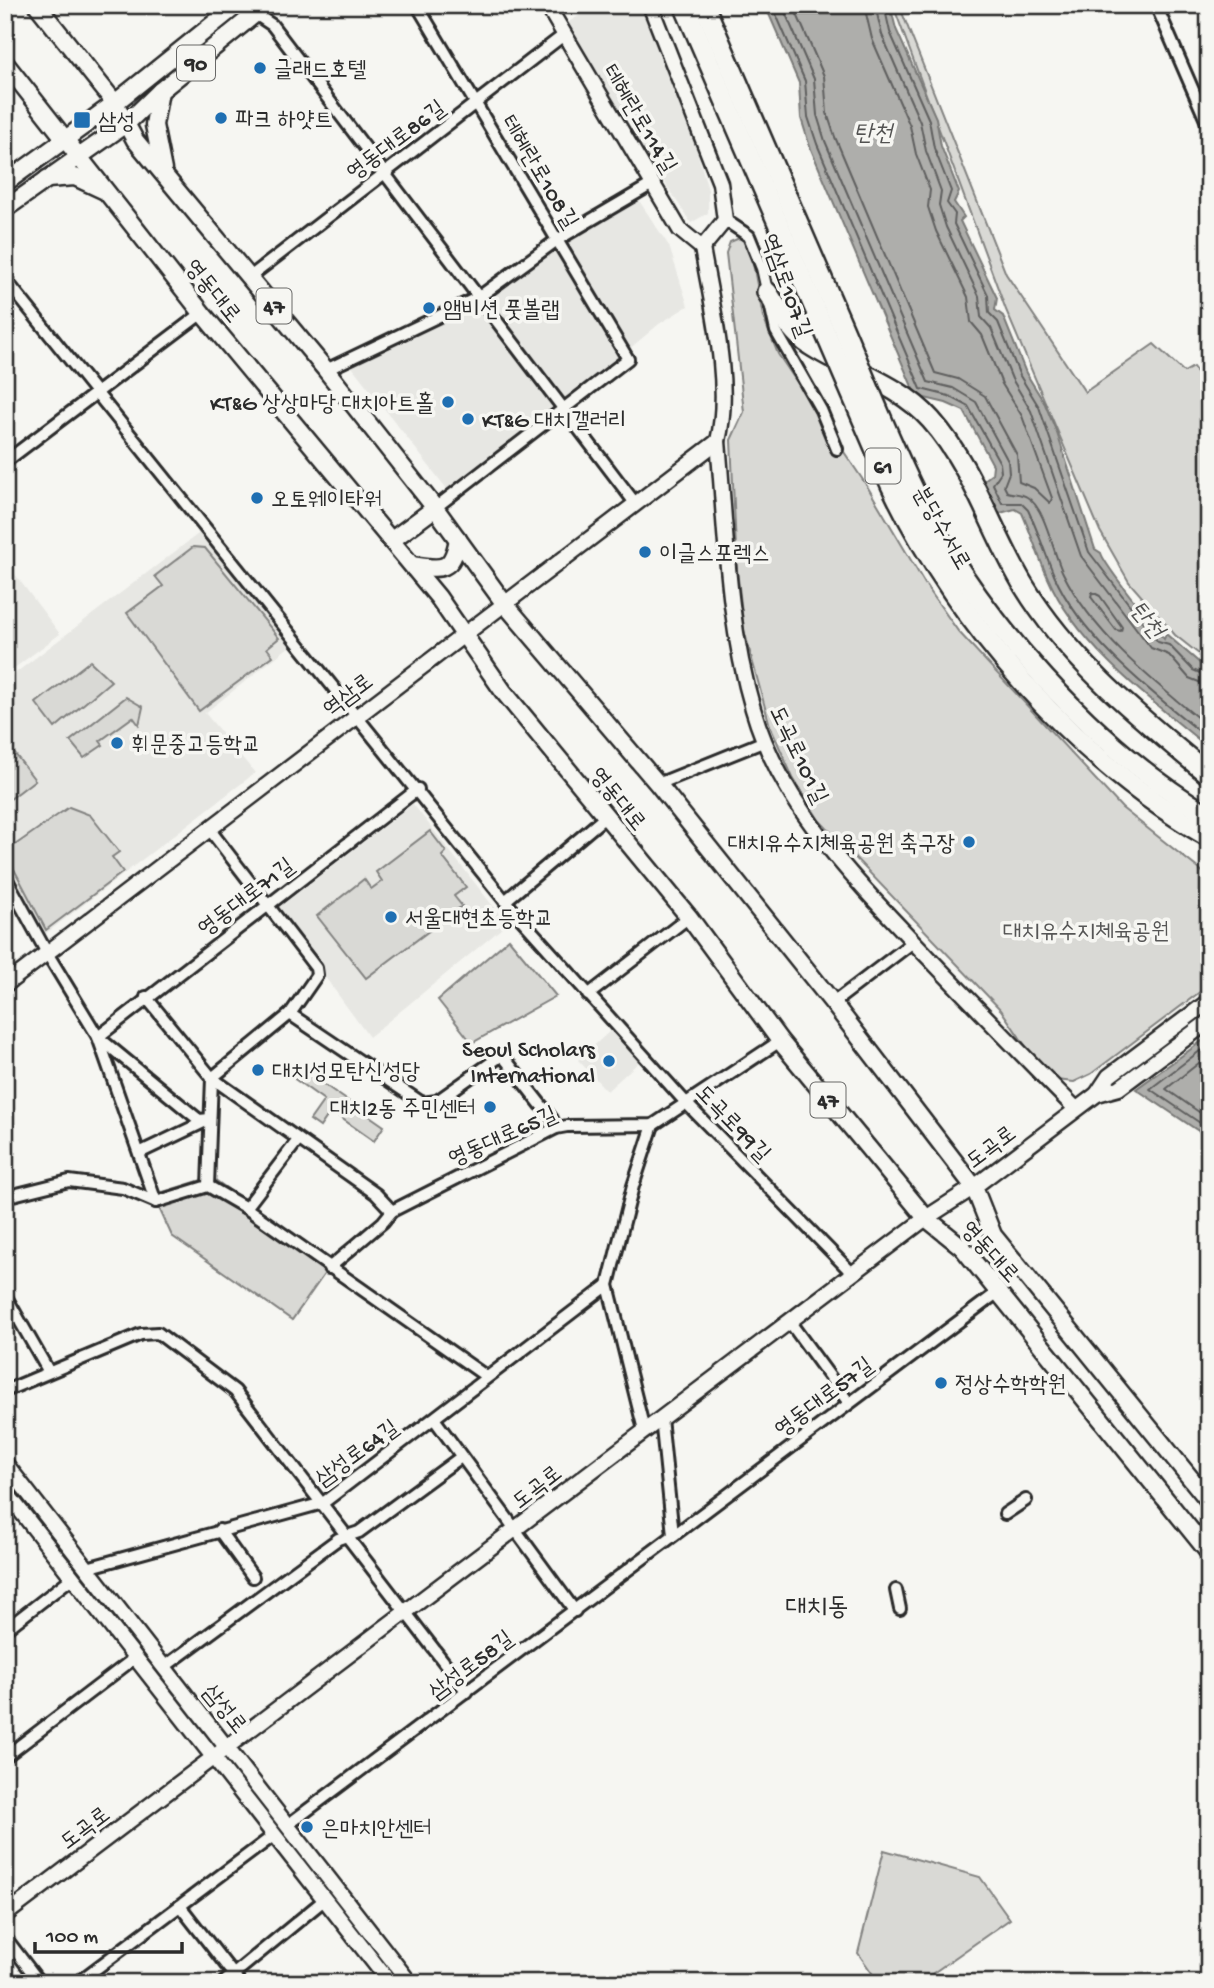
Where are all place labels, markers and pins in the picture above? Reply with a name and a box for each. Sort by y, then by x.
place label: 글래드호텔 [274,58,367,85]
marker: 글래드호텔 [252,60,268,76]
place label: 파크 하얏트 [235,108,333,135]
marker: 삼성 [72,110,92,130]
place label: 삼성 [98,110,135,137]
marker: 파크 하얏트 [213,110,229,126]
place label: 앰비션 풋볼랩 [443,298,560,325]
marker: 앰비션 풋볼랩 [421,300,437,316]
place label: KT&G 상상마당 대치아트홀 [210,391,434,419]
marker: KT&G 상상마당 대치아트홀 [440,394,456,410]
place label: KT&G 대치갤러리 [482,409,627,436]
marker: KT&G 대치갤러리 [460,411,476,427]
place label: 오토웨이타워 [271,488,382,515]
marker: 오토웨이타워 [249,490,265,506]
place label: 이글스포렉스 [659,542,770,569]
marker: 이글스포렉스 [637,544,653,560]
place label: 휘문중고등학교 [131,733,261,760]
marker: 휘문중고등학교 [109,735,125,751]
place label: 대치유수지체육공원 축구장 [727,832,955,859]
marker: 대치유수지체육공원 축구장 [961,834,977,850]
place label: 서울대현초등학교 [405,907,553,934]
marker: 서울대현초등학교 [383,909,399,925]
place label: Seoul Scholars International [462,1038,596,1091]
marker: Seoul Scholars International [601,1053,617,1069]
place label: 대치성모탄신성당 [272,1060,421,1087]
marker: 대치성모탄신성당 [250,1062,266,1078]
place label: 대치2동 주민센터 [330,1097,476,1124]
marker: 대치2동 주민센터 [482,1099,498,1115]
place label: 정상수학학원 [955,1373,1066,1400]
marker: 정상수학학원 [933,1375,949,1391]
place label: 은마치안센터 [321,1817,432,1844]
marker: 은마치안센터 [299,1819,315,1835]

